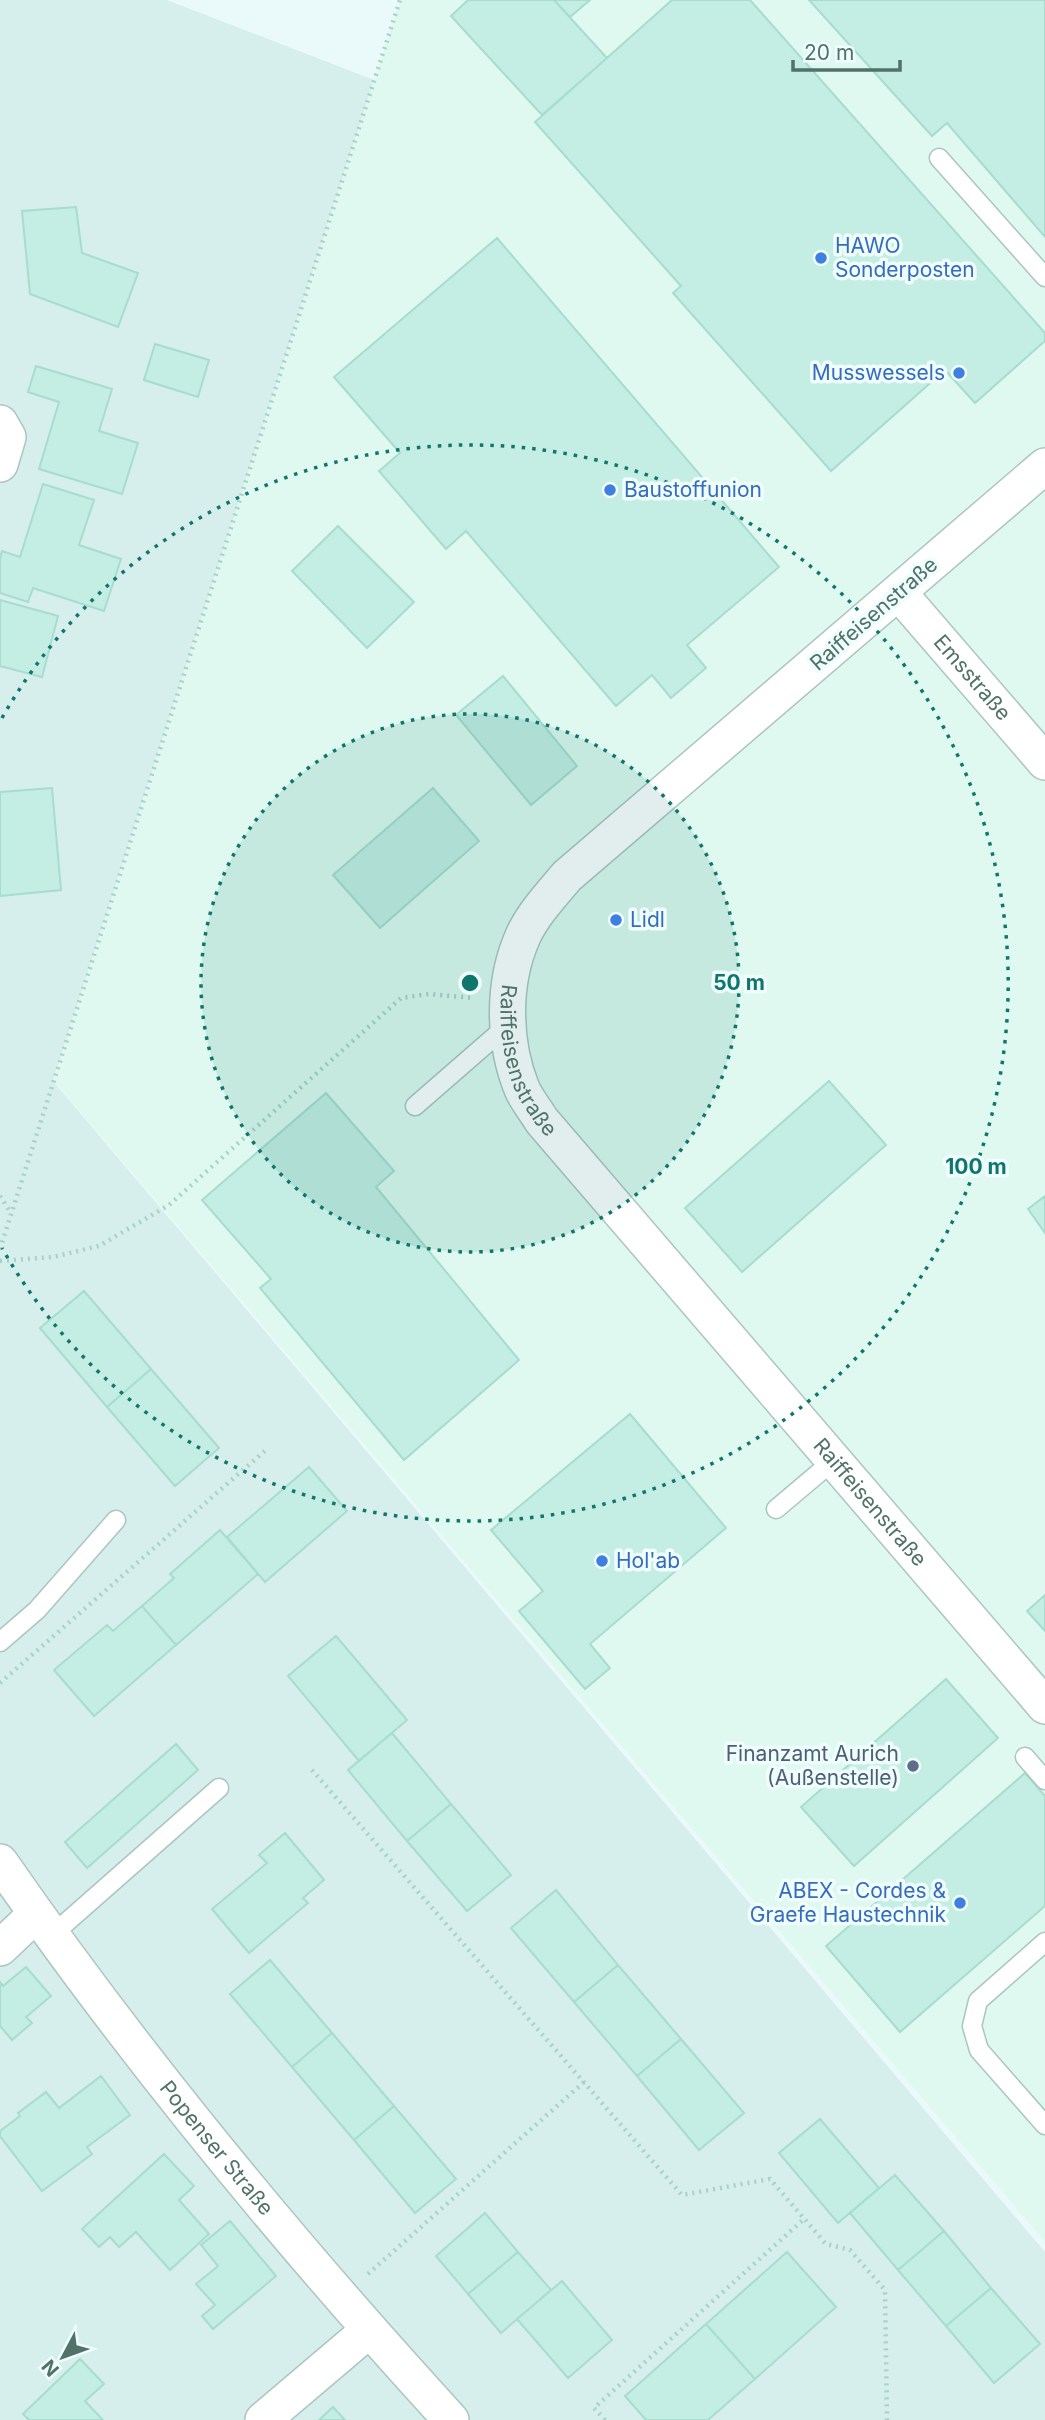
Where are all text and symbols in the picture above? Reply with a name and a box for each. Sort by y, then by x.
scale bar [793,28,900,72]
text: 20 m [804,40,854,65]
place label: HAWO Sonderposten [835,233,975,282]
marker: HAWO Sonderposten [813,250,829,266]
place label: Musswessels [812,360,945,385]
marker: Musswessels [951,365,967,381]
place label: Baustoffunion [624,477,762,502]
marker: Baustoffunion [602,482,618,498]
street label: Raiffeisenstraße [805,552,942,676]
street label: Emsstraße [929,630,1016,725]
place label: Lidl [630,907,665,932]
marker: Lidl [608,912,624,928]
text: 50 m [713,970,765,995]
centre of rings [458,971,482,995]
street label: Raiffeisenstraße [495,983,562,1141]
text: 100 m [945,1154,1007,1179]
street label: Raiffeisenstraße [809,1433,932,1571]
place label: Hol'ab [616,1548,680,1573]
marker: Hol'ab [594,1553,610,1569]
place label: Finanzamt Aurich (Außenstelle) [726,1741,899,1790]
marker: Finanzamt Aurich (Außenstelle) [905,1758,921,1774]
place label: ABEX - Cordes & Graefe Haustechnik [750,1878,946,1927]
marker: ABEX - Cordes & Graefe Haustechnik [952,1895,968,1911]
street label: Popenser Straße [155,2076,279,2220]
north arrow [28,2322,98,2392]
text: N [37,2355,64,2381]

